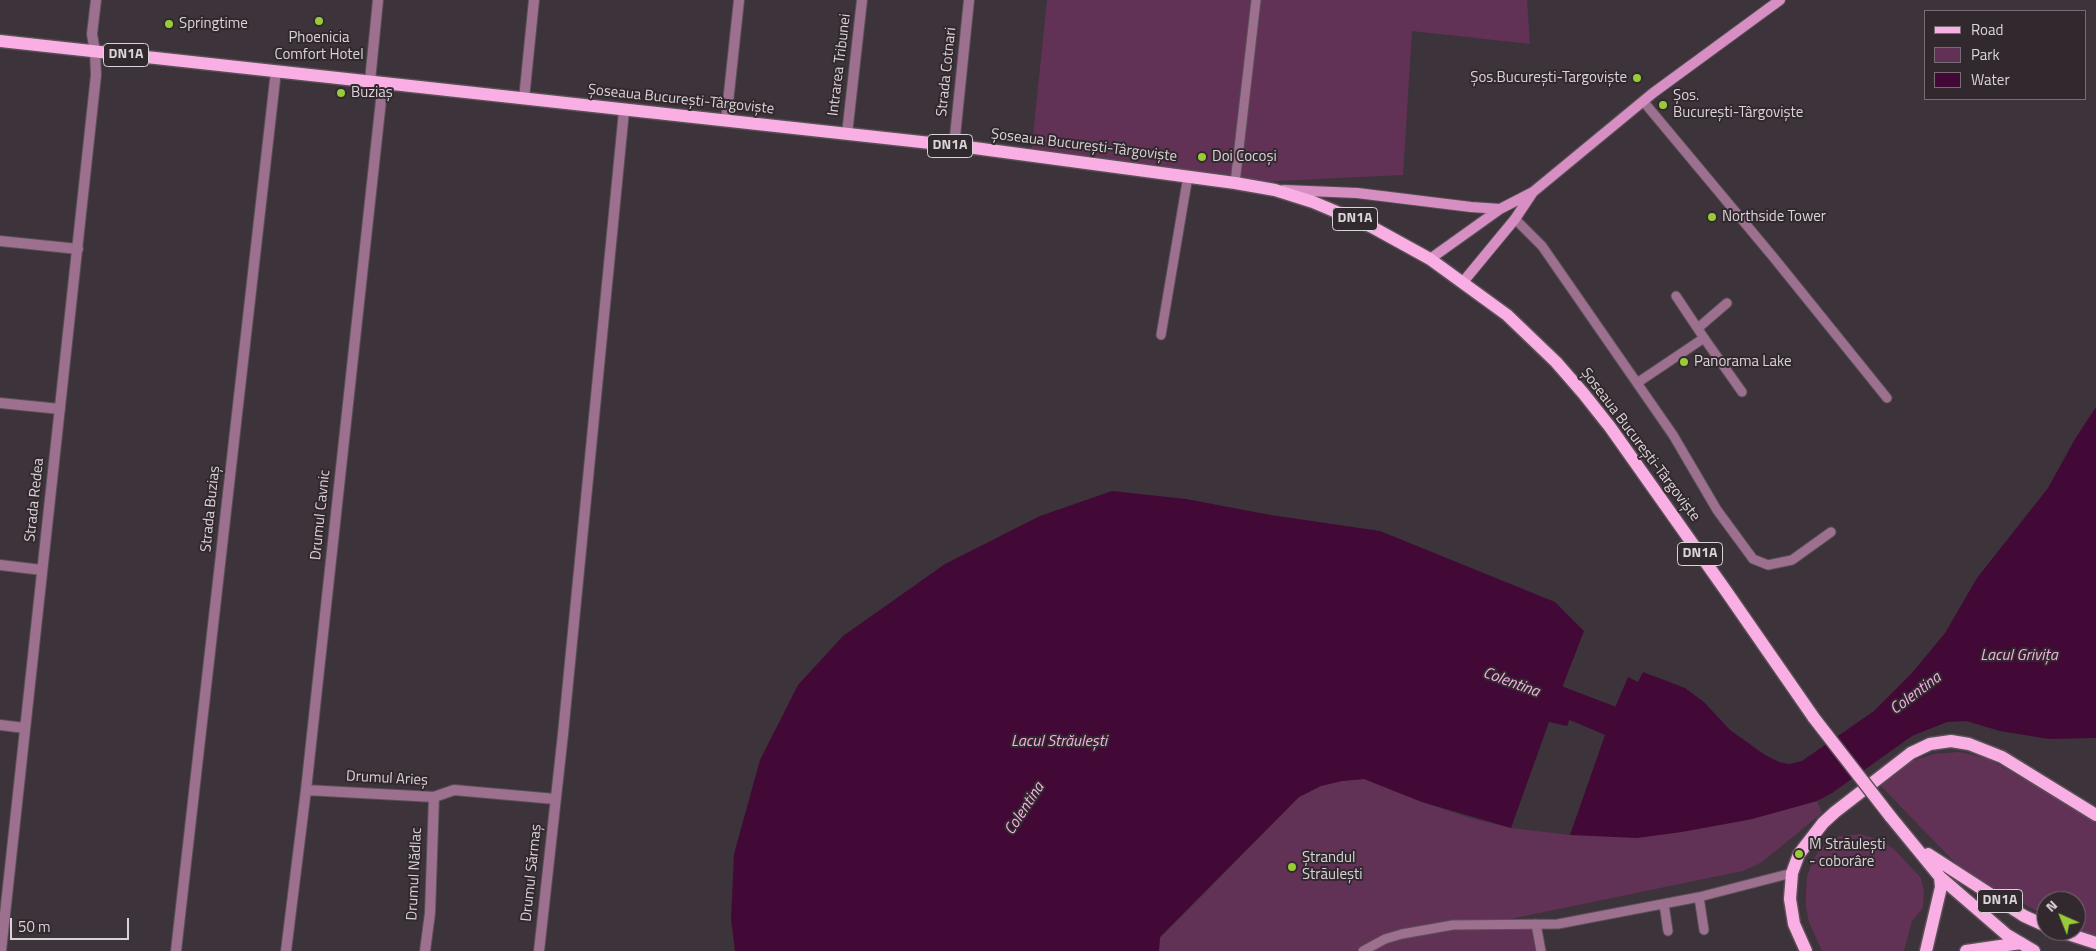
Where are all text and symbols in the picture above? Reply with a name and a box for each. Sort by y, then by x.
legend [1924,10,2086,100]
street label: Intrarea Tribunei [825,13,855,117]
place label: Springtime [179,15,248,33]
marker: Phoenicia Comfort Hotel [313,15,325,27]
marker: Springtime [163,18,175,30]
text: Road [1971,18,2003,41]
street label: Strada Cotnari [933,26,961,118]
place label: Phoenicia Comfort Hotel [274,29,364,64]
text: Park [1971,43,2000,66]
road number: DN1A [104,44,148,66]
text: Water [1971,68,2010,91]
place label: Șos.București-Targoviște [1470,69,1627,87]
marker: Șos.București-Targoviște [1631,72,1643,84]
street label: Șoseaua București-Târgoviște [587,81,775,119]
place label: Buziaș [351,84,393,102]
marker: Buziaș [335,87,347,99]
place label: Șos. București-Târgoviște [1673,87,1803,122]
marker: Șos. București-Târgoviște [1657,99,1669,111]
street label: Șoseaua București-Târgoviște [990,126,1178,166]
road number: DN1A [928,134,972,158]
place label: Doi Cocoși [1212,148,1277,166]
marker: Doi Cocoși [1196,151,1208,163]
road number: DN1A [1332,208,1378,230]
place label: Northside Tower [1722,208,1826,226]
marker: Northside Tower [1706,211,1718,223]
place label: Panorama Lake [1694,353,1792,371]
marker: Panorama Lake [1678,356,1690,368]
street label: Șoseaua București-Târgoviște [1576,365,1704,525]
street label: Strada Redea [22,457,48,543]
street label: Strada Buziaș [198,465,224,553]
street label: Drumul Cavnic [307,469,335,561]
road number: DN1A [1678,542,1722,566]
water label: Lacul Grivița [1980,646,2058,666]
water label: Colentina [1480,664,1542,702]
water label: Colentina [1887,669,1945,719]
water label: Lacul Străulești [1011,732,1107,752]
street label: Drumul Arieș [346,768,428,790]
water label: Colentina [1001,779,1049,839]
street label: Drumul Sărmaș [518,823,546,923]
street label: Drumul Nădlac [404,827,426,921]
place label: M Străulești - coborâre [1809,836,1885,871]
marker: M Străulești - coborâre [1793,848,1805,860]
place label: Ștrandul Străulești [1302,849,1363,884]
marker: Ștrandul Străulești [1286,861,1298,873]
road number: DN1A [1978,889,2022,912]
north arrow [2036,891,2086,941]
text: N [2040,895,2062,916]
scale bar [12,908,131,940]
text: 50 m [18,915,51,938]

